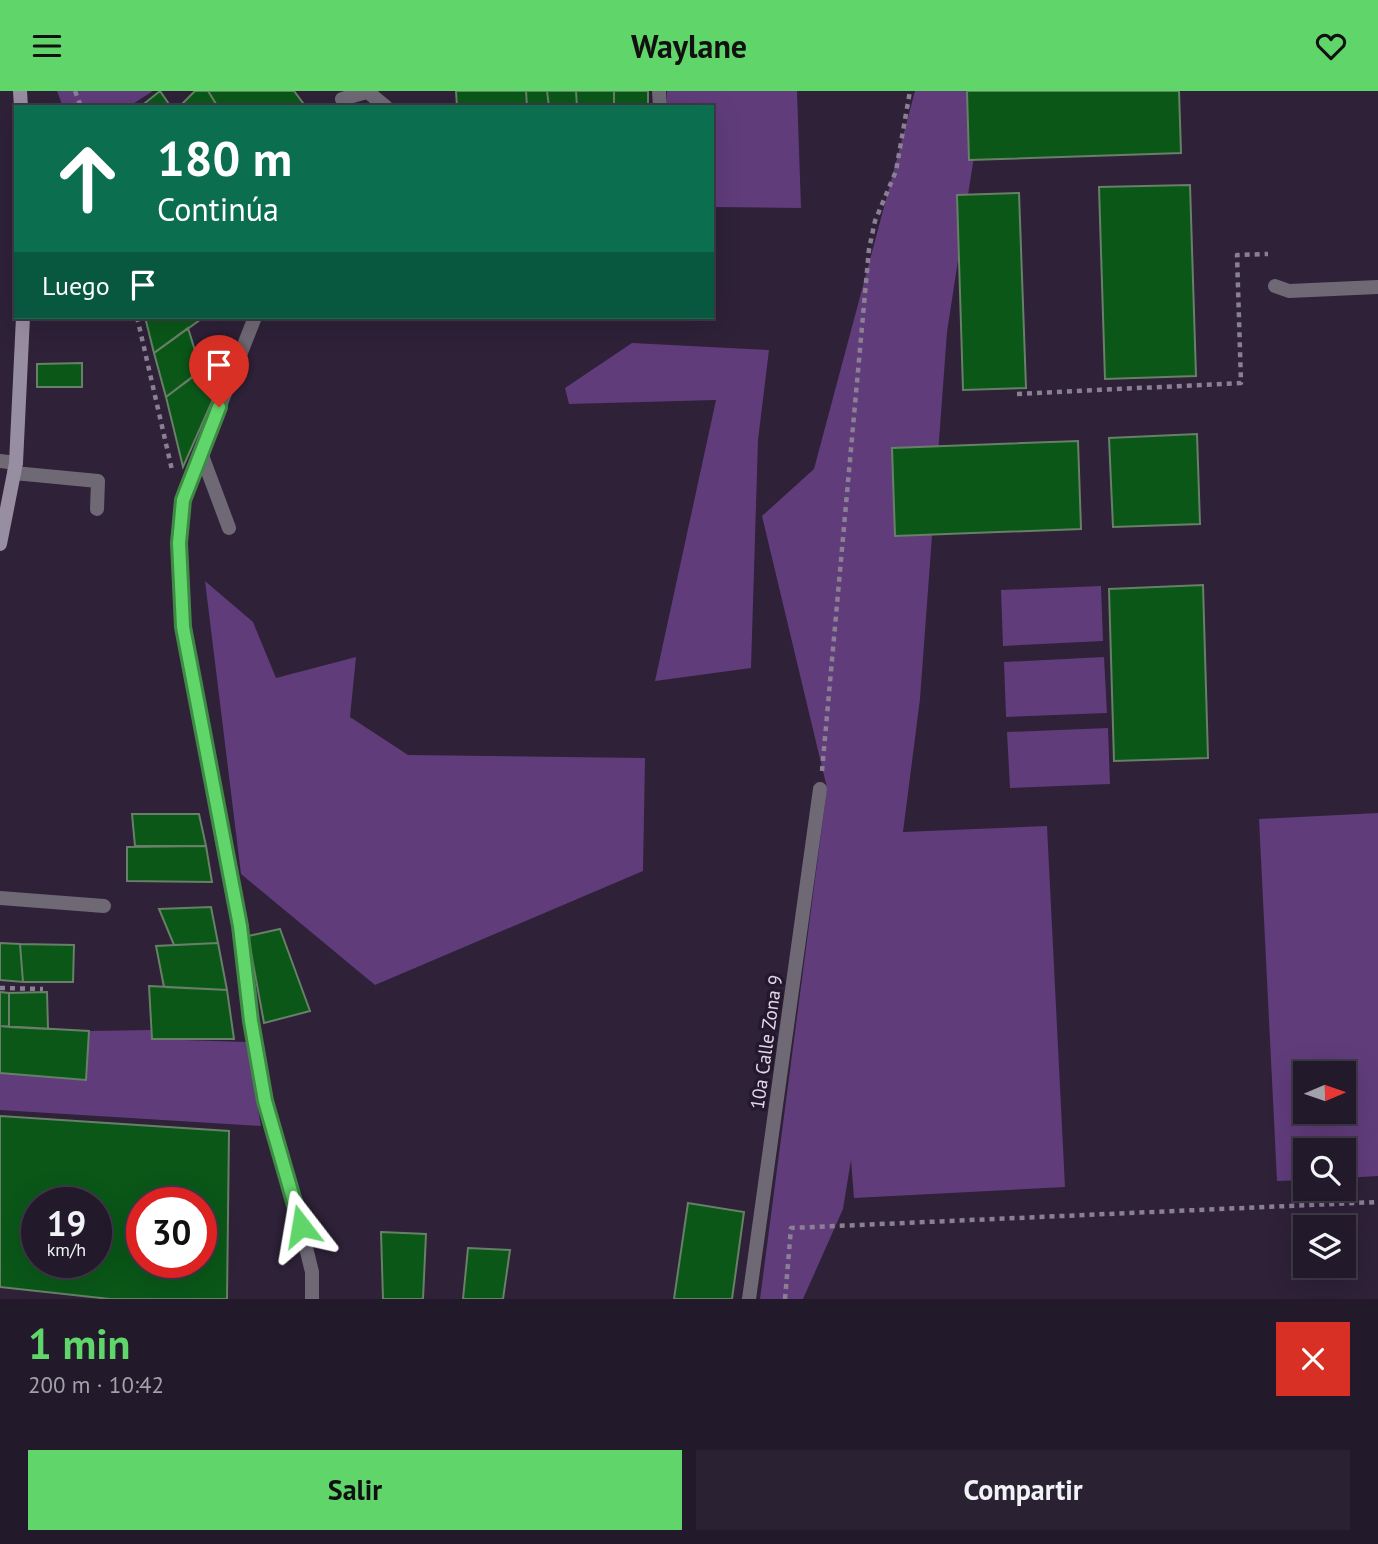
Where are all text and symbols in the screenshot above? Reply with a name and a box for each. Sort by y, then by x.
text: Waylane [631,25,747,67]
icon: menu [28,27,66,65]
icon: heart [1312,27,1350,65]
text: 180 m [157,126,292,190]
icon: ahead [42,133,133,224]
text: Continúa [157,188,279,230]
icon: arrive [124,266,162,304]
text: Luego [42,269,110,302]
pin [189,335,249,407]
icon: arrive [200,346,238,384]
street label: 10a Calle Zona 9 [745,973,787,1111]
north arrow [1293,1061,1356,1123]
map controls [1293,1061,1356,1278]
button: search [1293,1138,1356,1201]
speed limit sign: 30 [126,1187,217,1278]
position arrow [264,1189,338,1263]
text: 19 [47,1200,86,1246]
button: layers [1293,1215,1356,1278]
text: km/h [47,1238,86,1261]
text: 1 min [28,1316,130,1371]
button: close [1276,1322,1350,1396]
text: 200 m · 10:42 [28,1370,164,1399]
button: Salir [28,1450,682,1530]
button: Compartir [696,1450,1350,1530]

